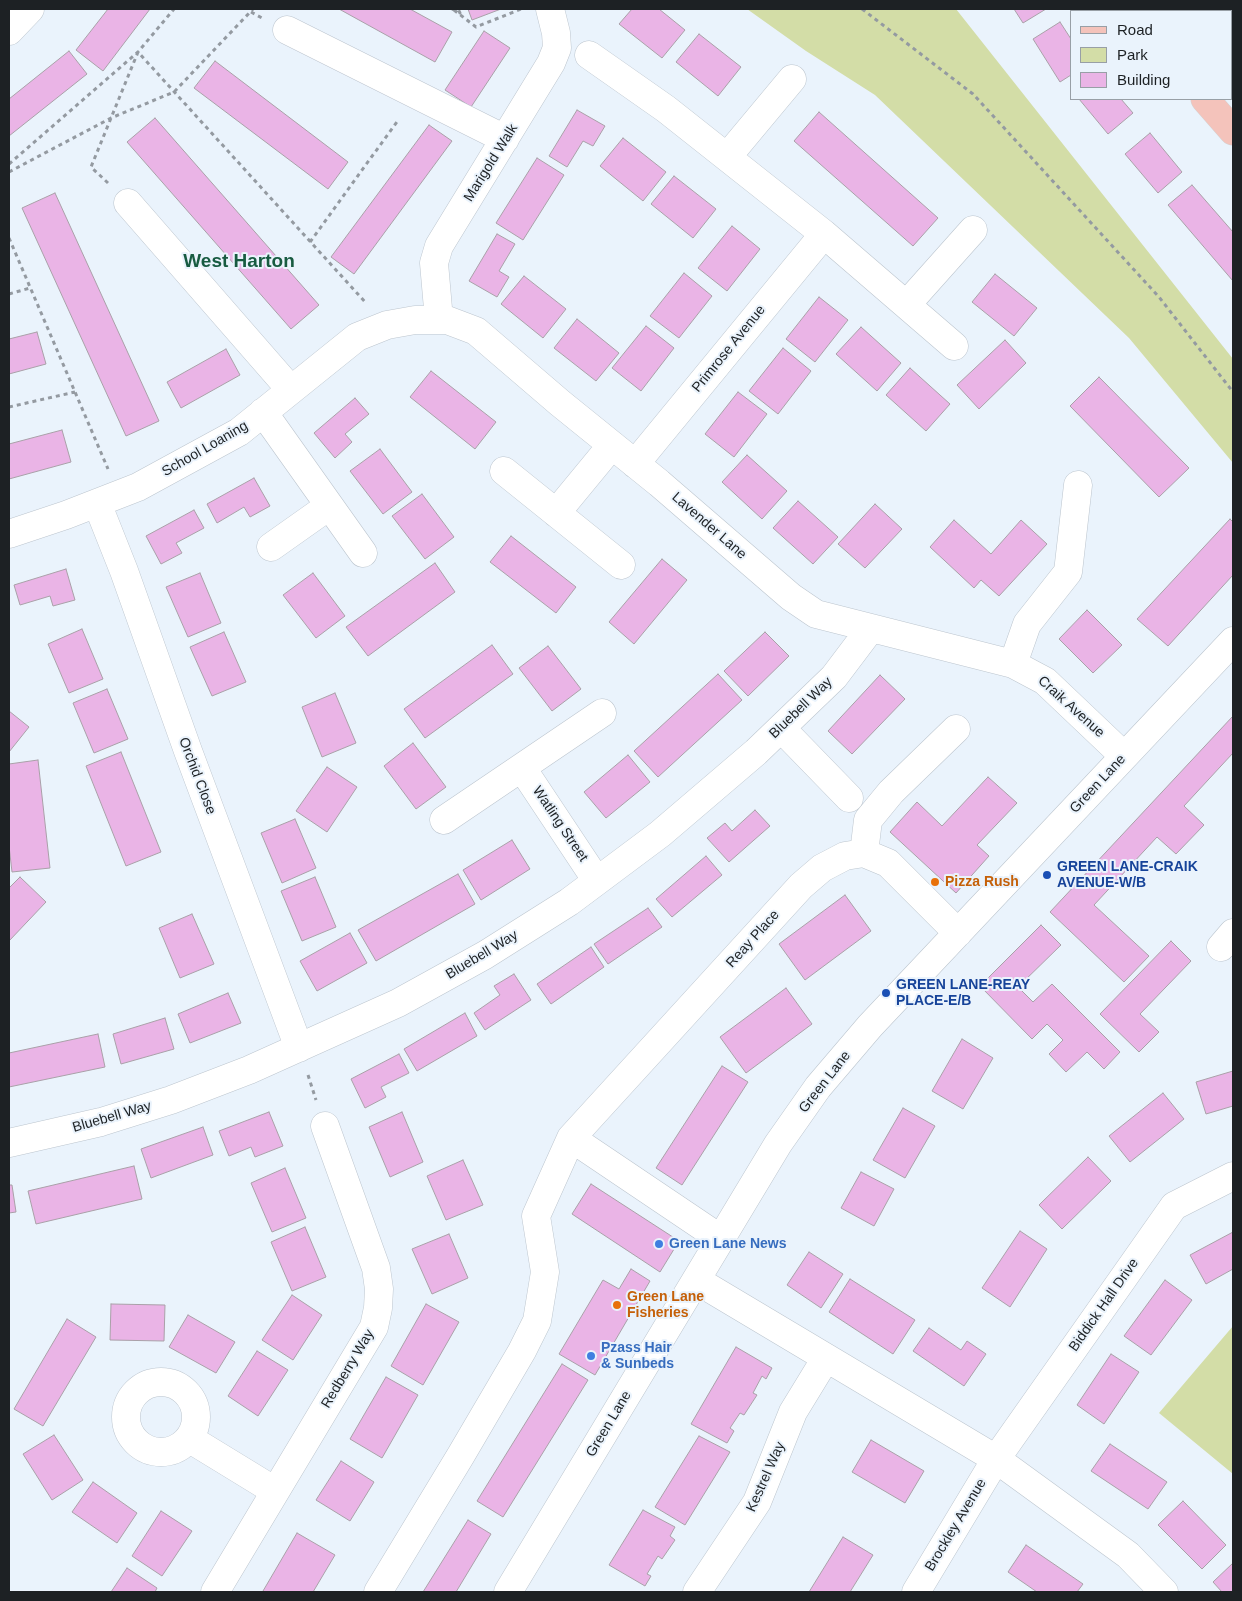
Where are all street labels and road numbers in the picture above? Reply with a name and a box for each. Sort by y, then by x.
street label: Marigold Walk [461,121,521,205]
street label: Primrose Avenue [689,302,769,396]
street label: School Loaning [159,418,251,480]
street label: Lavender Lane [668,489,750,563]
street label: Craik Avenue [1034,673,1108,741]
street label: Bluebell Way [766,674,836,742]
street label: Orchid Close [175,735,219,817]
street label: Green Lane [1067,751,1129,817]
street label: Watling Street [529,783,591,865]
street label: Reay Place [723,907,783,971]
street label: Bluebell Way [443,927,521,983]
street label: Green Lane [796,1048,854,1116]
street label: Bluebell Way [71,1098,153,1136]
street label: Biddick Hall Drive [1066,1255,1142,1355]
street label: Redberry Way [318,1327,378,1411]
street label: Green Lane [583,1388,635,1460]
street label: Kestrel Way [743,1439,789,1515]
street label: Brockley Avenue [922,1476,990,1574]

